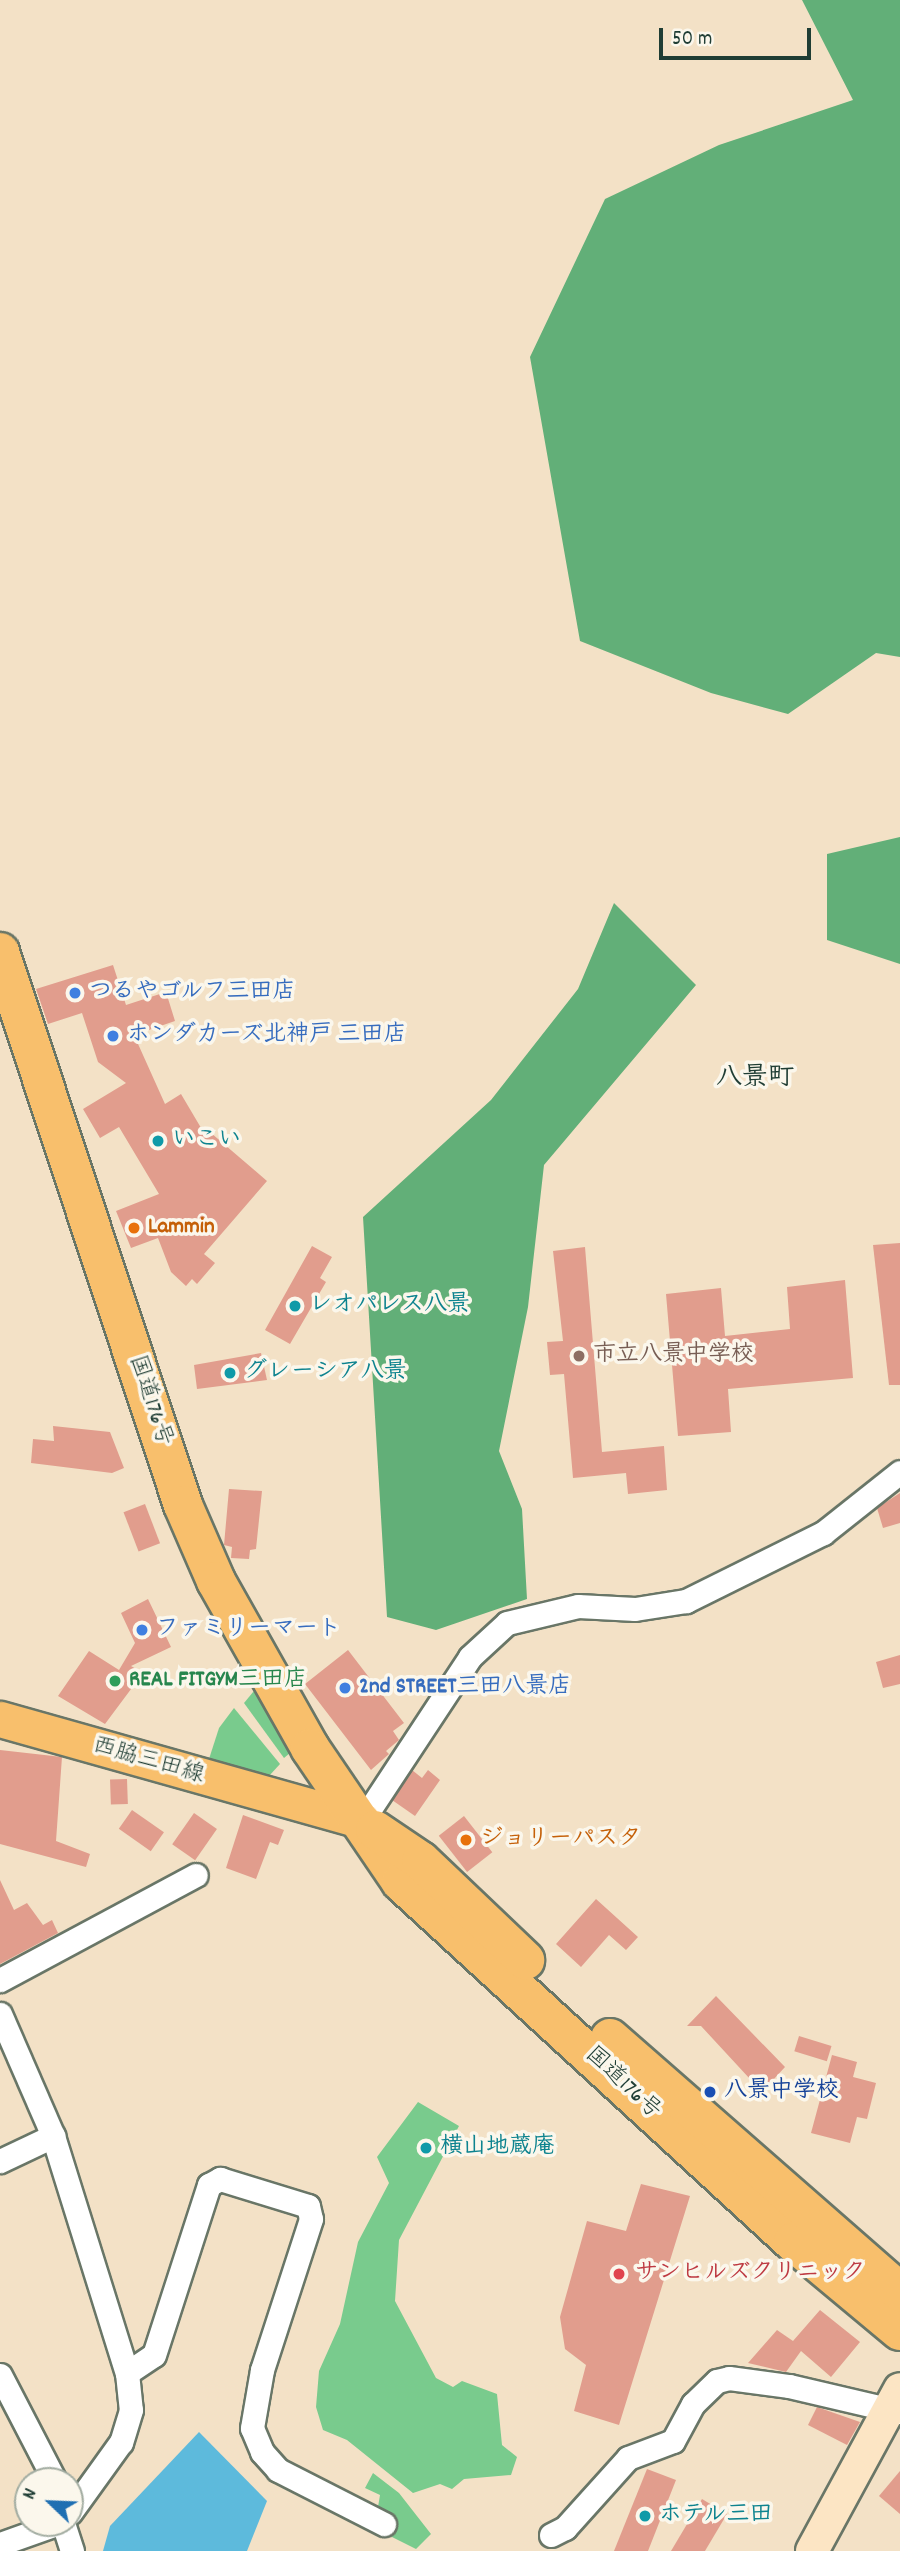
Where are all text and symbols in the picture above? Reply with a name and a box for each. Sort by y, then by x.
scale bar [662,14,814,58]
text: 50 m [672,25,712,55]
place label: つるやゴルフ三田店 [89,979,296,1007]
marker: つるやゴルフ三田店 [67,985,83,1001]
place label: ホンダカーズ北神戸 三田店 [127,1022,408,1050]
marker: ホンダカーズ北神戸 三田店 [105,1028,121,1044]
district label: 八景町 [716,1063,794,1095]
place label: いこい [172,1127,241,1155]
marker: いこい [150,1133,166,1149]
place label: Lammin [148,1214,215,1242]
marker: Lammin [126,1220,142,1236]
place label: レオパレス八景 [309,1292,470,1320]
marker: レオパレス八景 [287,1298,303,1314]
place label: 市立八景中学校 [593,1342,754,1370]
marker: 市立八景中学校 [571,1348,587,1364]
street label: 国道176号 [121,1352,177,1450]
place label: グレーシア八景 [244,1359,406,1387]
marker: グレーシア八景 [222,1365,238,1381]
place label: ファミリーマート [156,1616,340,1644]
marker: ファミリーマート [134,1622,150,1638]
place label: REAL FITGYM三田店 [129,1667,307,1695]
marker: REAL FITGYM三田店 [107,1673,123,1689]
place label: 2nd STREET三田八景店 [359,1674,571,1702]
marker: 2nd STREET三田八景店 [337,1680,353,1696]
street label: 西脇三田線 [89,1733,207,1791]
place label: ジョリーパスタ [480,1826,641,1854]
marker: ジョリーパスタ [458,1832,474,1848]
street label: 国道176号 [578,2042,666,2126]
place label: 八景中学校 [724,2078,839,2106]
marker: 八景中学校 [702,2084,718,2100]
place label: 横山地蔵庵 [440,2134,555,2162]
marker: 横山地蔵庵 [418,2140,434,2156]
place label: サンヒルズクリニック [635,2260,865,2288]
marker: サンヒルズクリニック [609,2264,629,2284]
north arrow [14,2467,84,2537]
text: N [17,2485,45,2504]
place label: ホテル三田 [659,2502,774,2530]
marker: ホテル三田 [637,2508,653,2524]

